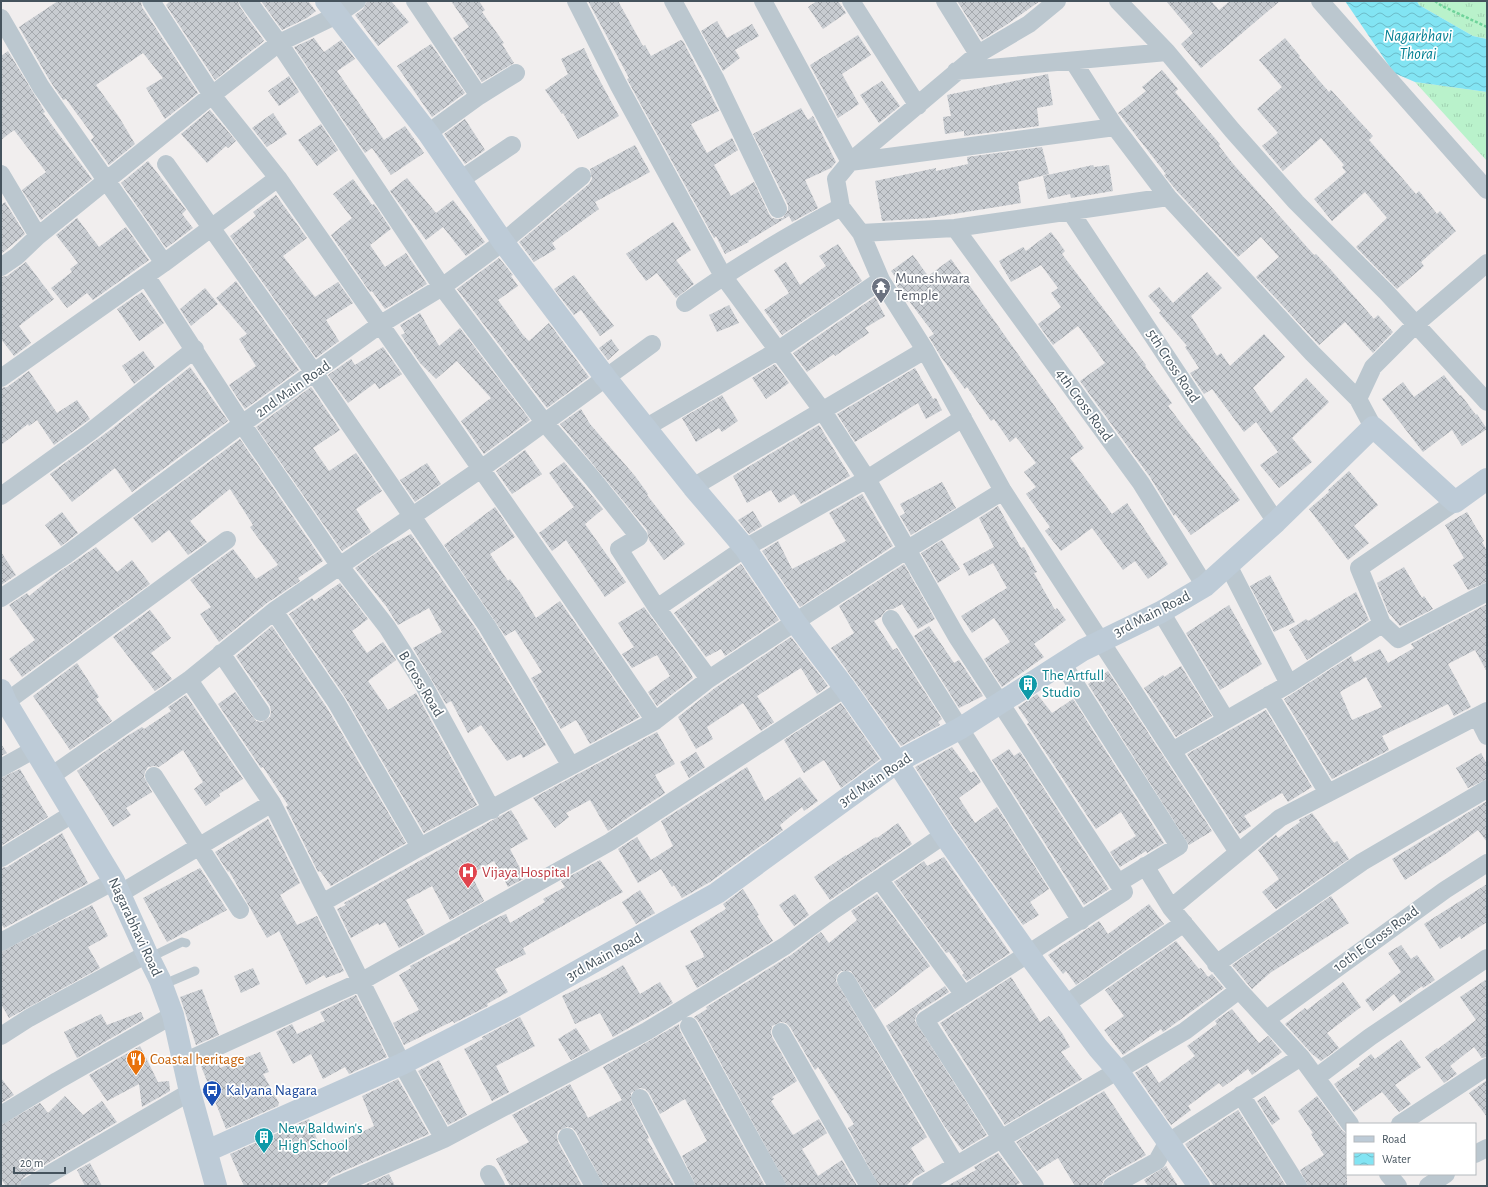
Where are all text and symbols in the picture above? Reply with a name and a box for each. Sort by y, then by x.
water label: Nagarbhavi Thorai [1384,28,1452,62]
place label: Muneshwara Temple [895,271,970,303]
temple icon: Muneshwara Temple [870,276,892,304]
street label: 5th Cross Road [1144,327,1202,406]
street label: 2nd Main Road [253,358,333,420]
street label: 4th Cross Road [1053,366,1115,444]
street label: 3rd Main Road [1111,588,1193,640]
street label: B Cross Road [396,649,447,720]
place label: The Artfull Studio [1042,668,1104,700]
building icon: The Artfull Studio [1017,673,1039,701]
street label: 3rd Main Road [836,750,914,810]
hospital icon: Vijaya Hospital [457,861,479,889]
place label: Vijaya Hospital [482,865,570,880]
street label: Nagarabhavi Road [106,875,164,979]
street label: 10th E Cross Road [1331,903,1421,975]
street label: 3rd Main Road [564,930,644,984]
restaurant icon: Coastal heritage [125,1048,147,1076]
place label: Coastal heritage [150,1052,244,1067]
bus stop icon: Kalyana Nagara [201,1079,223,1107]
place label: Kalyana Nagara [226,1083,317,1098]
place label: New Baldwin's High School [278,1121,362,1153]
legend [1346,1123,1476,1175]
building icon: New Baldwin's High School [253,1126,275,1154]
text: Road [1382,1133,1406,1145]
scale bar [14,1149,65,1175]
text: Water [1382,1153,1411,1165]
text: 20 m [20,1157,43,1169]

